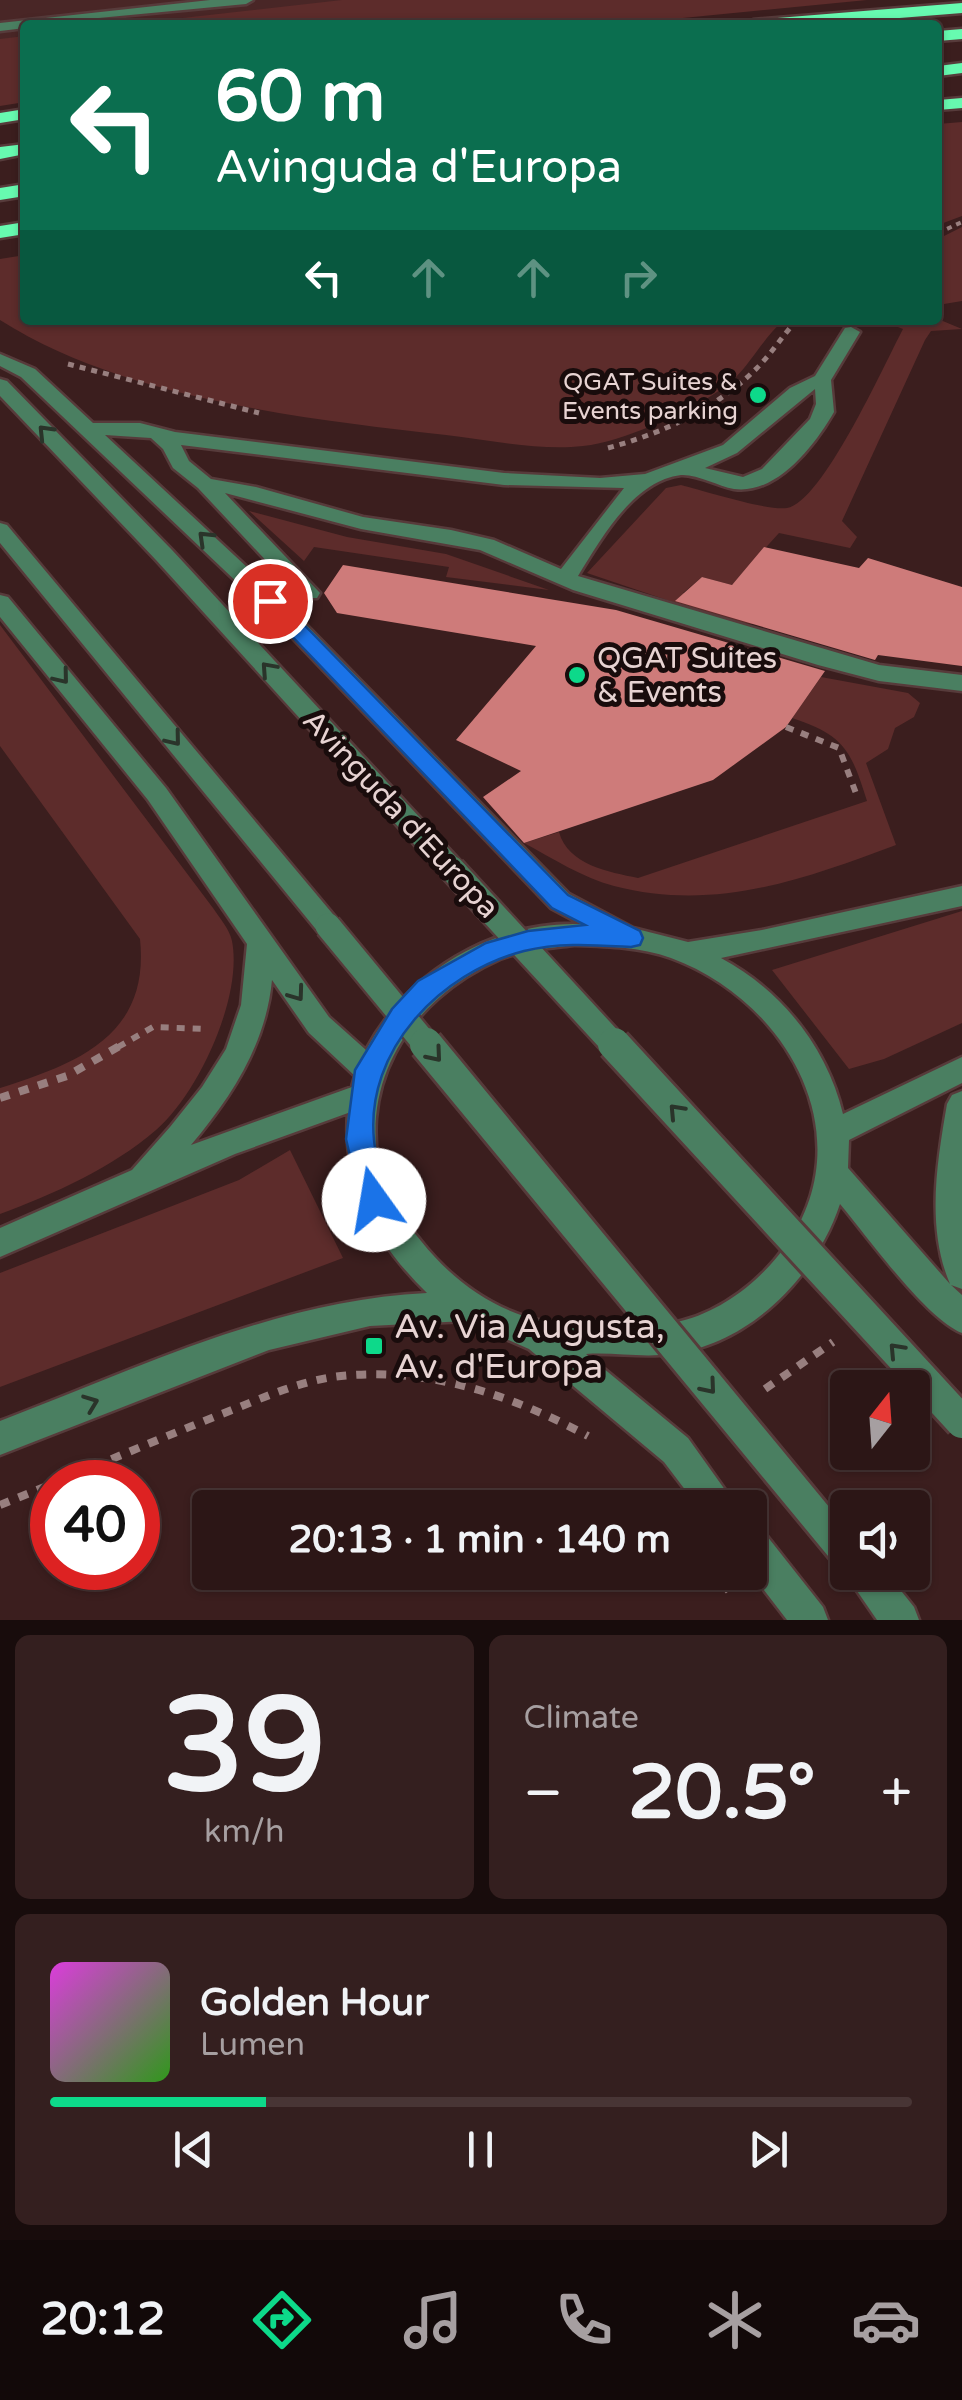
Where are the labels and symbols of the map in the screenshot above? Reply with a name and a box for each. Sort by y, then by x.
place label: QGAT Suites & Events parking [562,367,738,426]
marker: QGAT Suites & Events parking [747,384,769,406]
one-way arrow [39,425,57,443]
one-way arrow [199,532,217,550]
pin [228,559,313,644]
place label: QGAT Suites & Events [597,640,777,711]
one-way arrow [261,662,279,681]
marker: QGAT Suites & Events [566,664,588,686]
one-way arrow [50,666,68,684]
street label: Avinguda d'Europa [295,702,507,926]
one-way arrow [162,727,180,745]
one-way arrow [285,983,303,1001]
one-way arrow [423,1044,441,1062]
one-way arrow [669,1104,687,1123]
position arrow [322,1148,426,1252]
place label: Av. Via Augusta, Av. d'Europa [394,1306,665,1388]
marker: Av. Via Augusta, Av. d'Europa [363,1335,385,1357]
one-way arrow [890,1343,908,1362]
north arrow [830,1370,930,1470]
one-way arrow [697,1376,715,1394]
one-way arrow [82,1394,99,1415]
speed limit sign: 40 [30,1460,160,1590]

